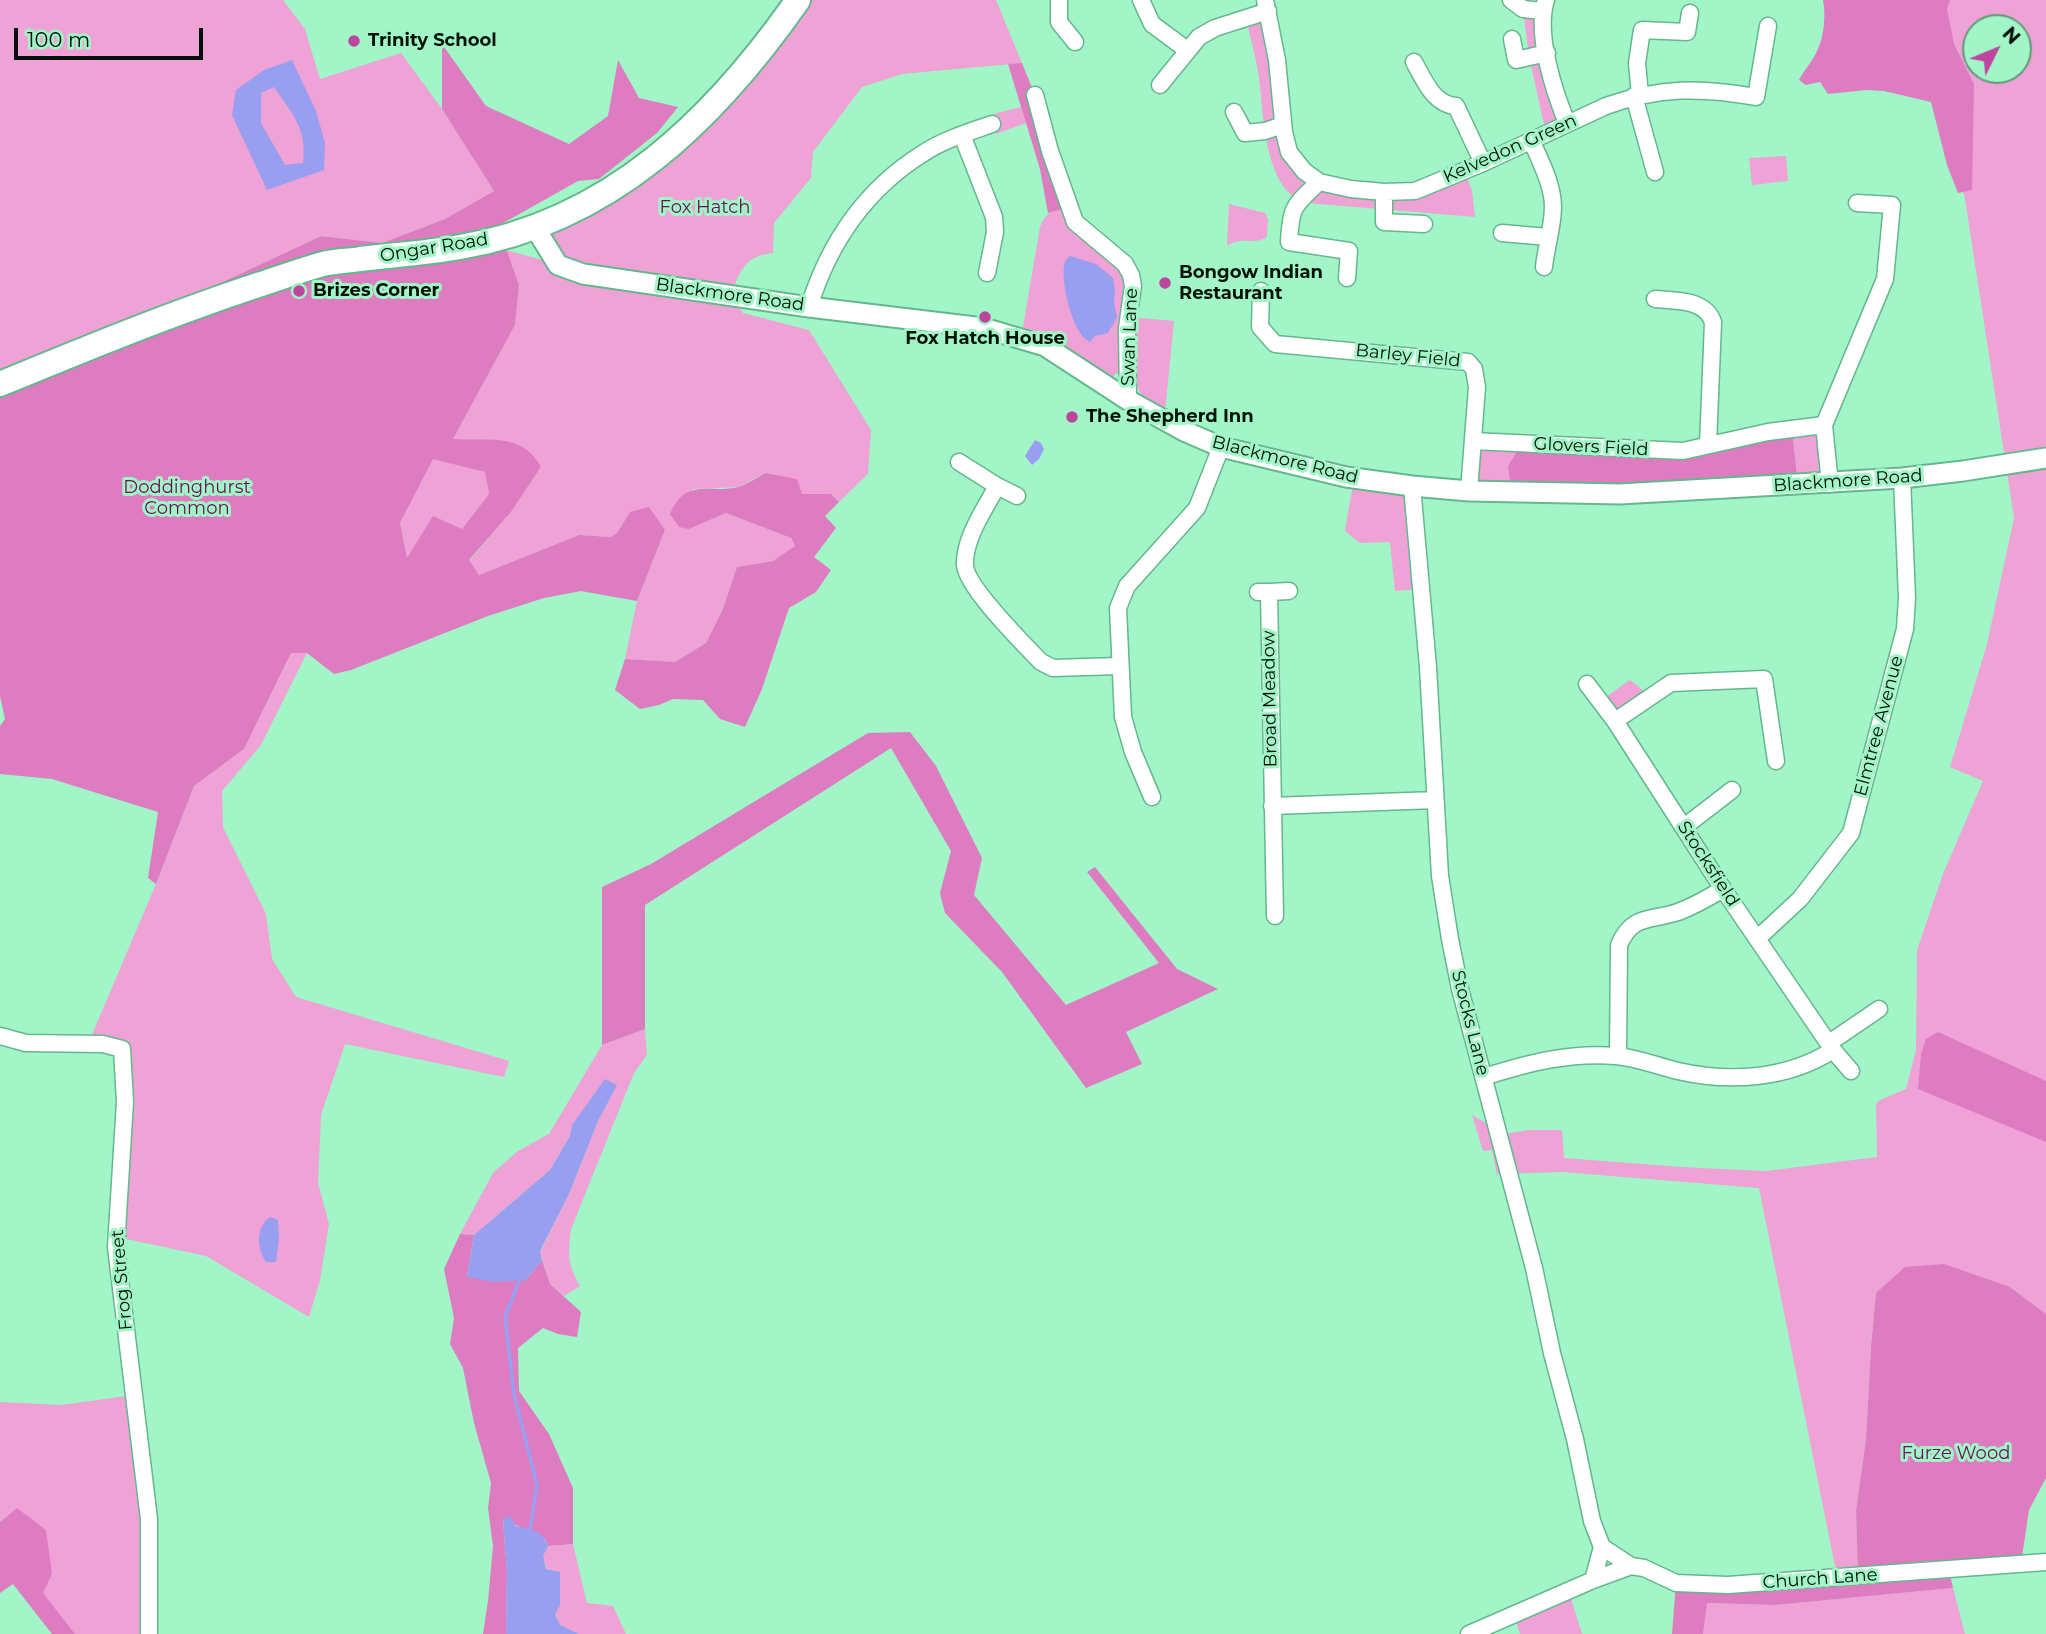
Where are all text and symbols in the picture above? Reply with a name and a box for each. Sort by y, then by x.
scale bar [18,14,206,58]
north arrow [1962,14,2032,84]
text: N [1998,22,2025,49]
text: 100 m [27,27,90,52]
place label: Trinity School [368,30,497,52]
marker: Trinity School [346,33,362,49]
street label: Kelvedon Green [1440,110,1580,188]
park label: Fox Hatch [660,197,750,219]
street label: Ongar Road [378,229,490,267]
place label: Bongow Indian Restaurant [1179,262,1323,304]
street label: Blackmore Road [654,274,806,316]
marker: Bongow Indian Restaurant [1157,275,1173,291]
place label: Brizes Corner [313,280,439,302]
marker: Brizes Corner [291,283,307,299]
street label: Swan Lane [1117,288,1143,386]
marker: Fox Hatch House [977,309,993,325]
place label: Fox Hatch House [905,328,1065,350]
street label: Barley Field [1354,340,1462,372]
place label: The Shepherd Inn [1086,406,1254,428]
marker: The Shepherd Inn [1064,409,1080,425]
street label: Blackmore Road [1210,431,1360,489]
street label: Glovers Field [1533,433,1649,461]
street label: Blackmore Road [1773,465,1923,497]
park label: Doddinghurst Common [123,477,251,520]
street label: Broad Meadow [1258,630,1282,768]
street label: Elmtree Avenue [1850,653,1908,799]
street label: Stocksfield [1672,817,1744,911]
street label: Stocks Lane [1447,968,1493,1078]
street label: Frog Street [107,1229,137,1331]
park label: Furze Wood [1902,1443,2010,1465]
street label: Church Lane [1762,1564,1878,1594]

